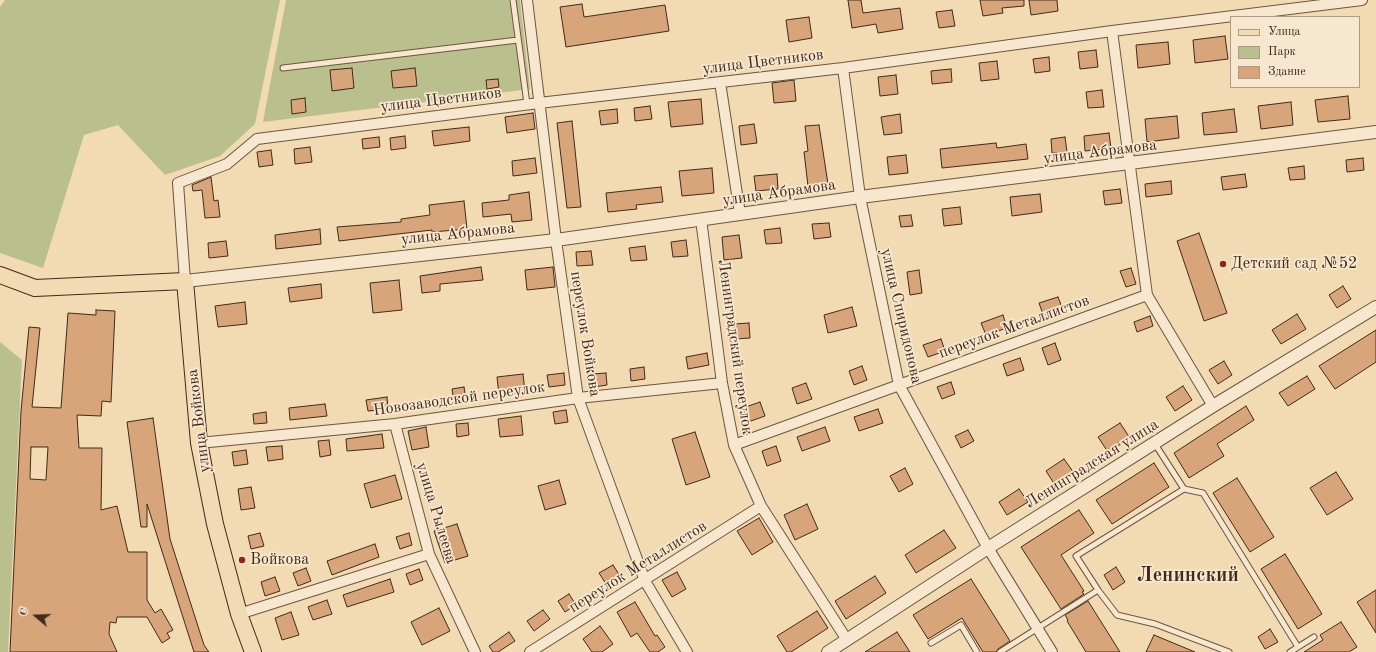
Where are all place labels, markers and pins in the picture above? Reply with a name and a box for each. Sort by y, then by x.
place label: Детский сад №52 [1231,254,1357,274]
marker: Детский сад №52 [1218,259,1228,269]
place label: Войкова [250,550,309,570]
marker: Войкова [237,555,247,565]

